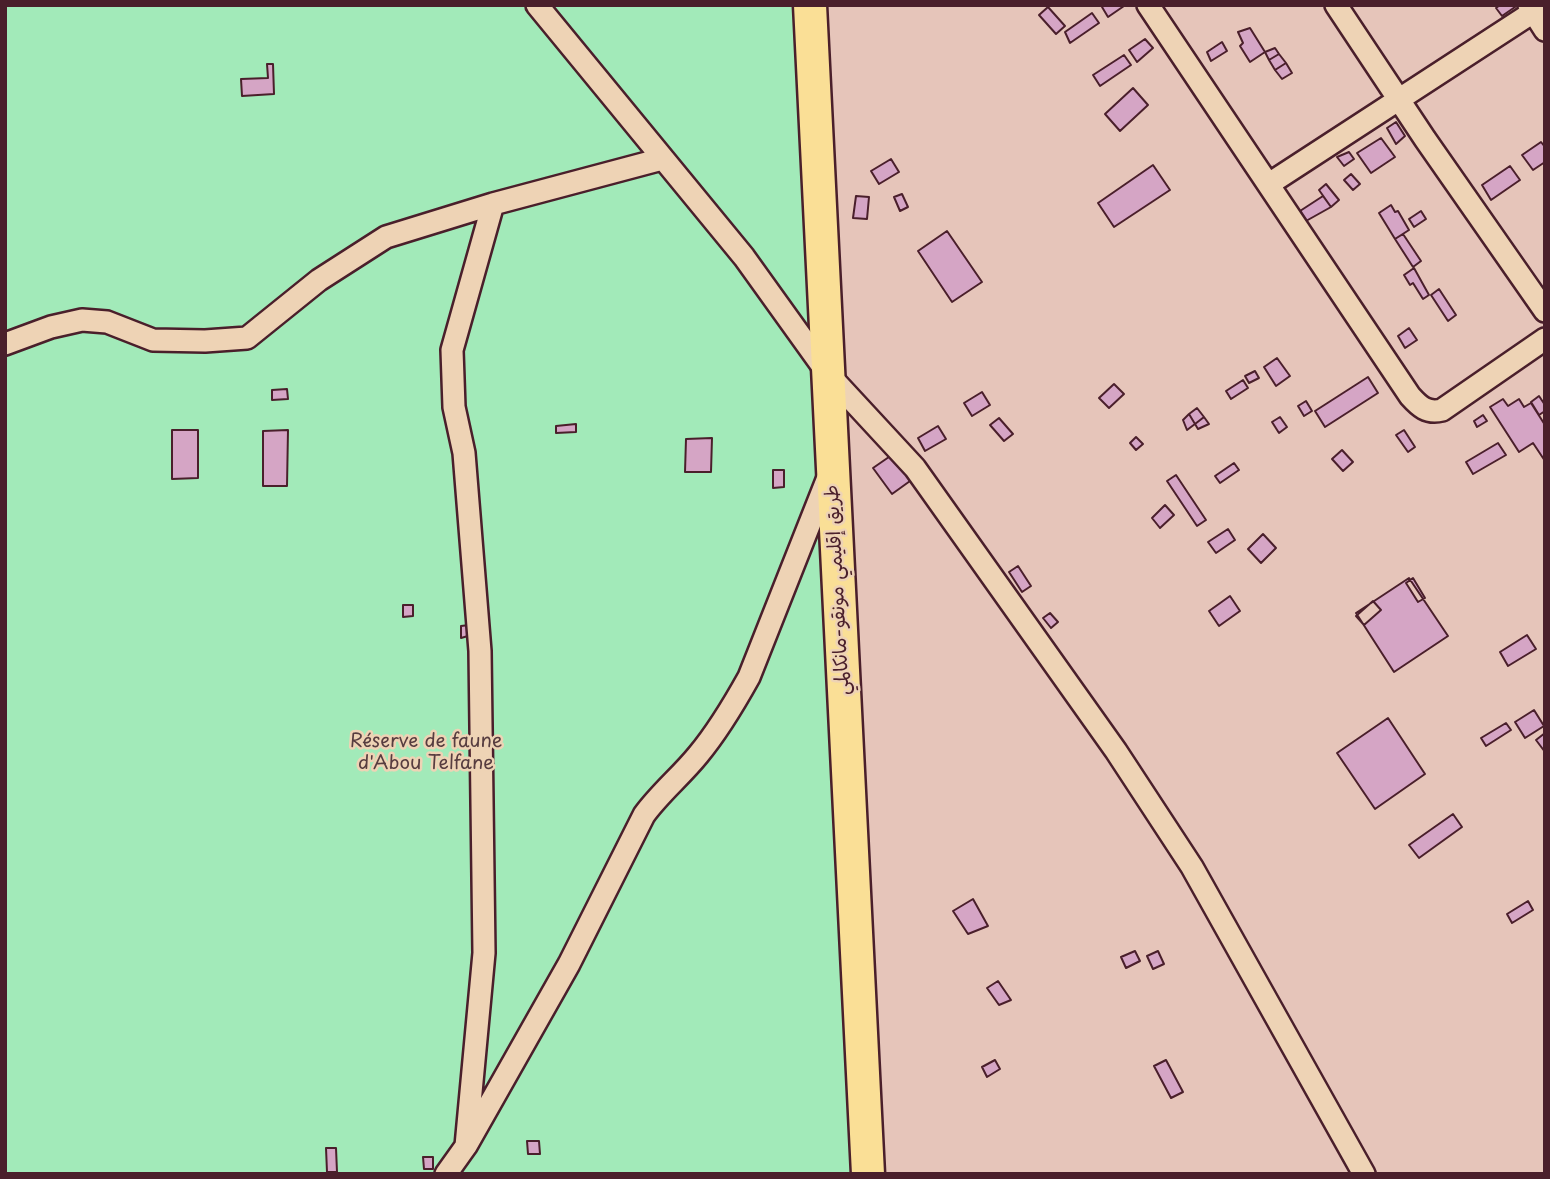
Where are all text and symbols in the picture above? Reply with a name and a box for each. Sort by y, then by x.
street label: طريق إقليمي مونقو-مانكالمي [821,484,855,696]
park label: Réserve de faune d'Abou Telfane [350,731,502,775]

